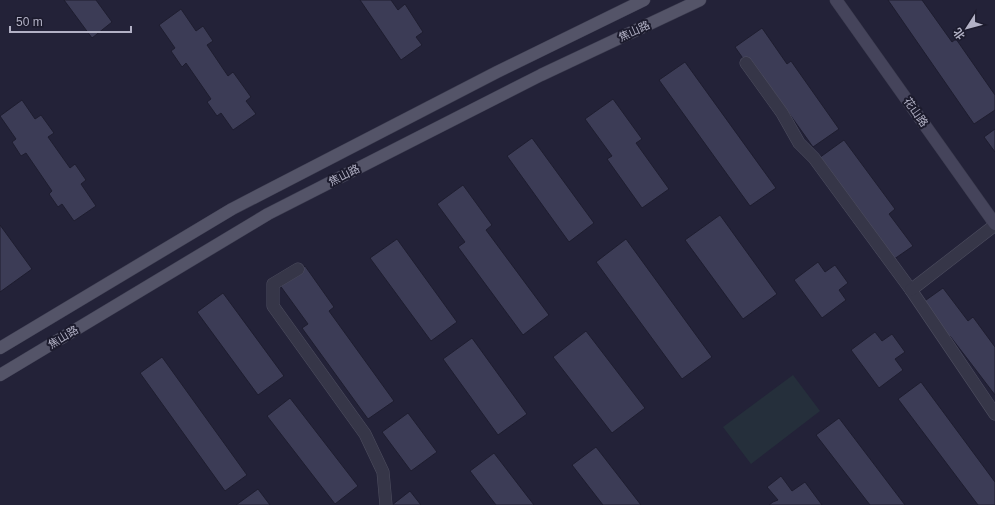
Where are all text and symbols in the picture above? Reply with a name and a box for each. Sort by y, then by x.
scale bar [10,8,131,34]
north arrow [947,8,987,48]
text: 50 m [16,15,43,29]
street label: 焦山路 [617,19,651,43]
text: 北 [951,26,967,42]
street label: 花山路 [902,95,930,129]
street label: 焦山路 [327,162,361,188]
street label: 焦山路 [46,323,80,351]

